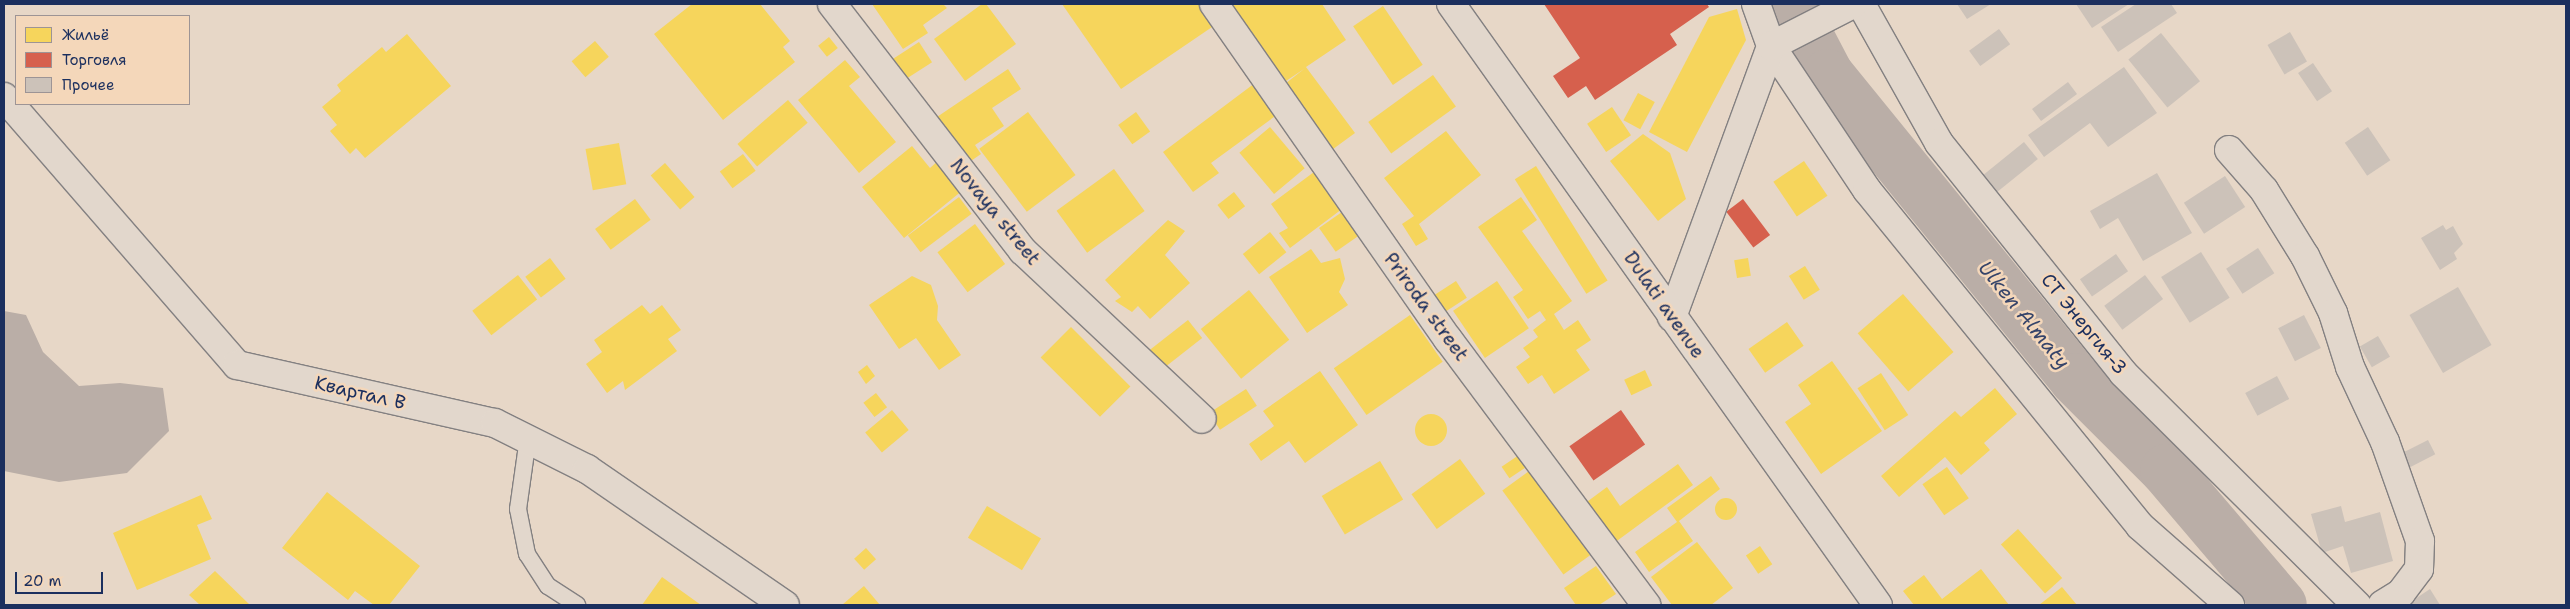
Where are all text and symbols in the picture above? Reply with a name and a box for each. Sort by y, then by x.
legend [15,15,190,105]
text: Жильё [62,25,109,45]
text: Торговля [62,50,127,70]
text: Прочее [62,75,114,95]
street label: Novaya street [945,154,1045,270]
street label: Dulati avenue [1619,247,1709,363]
street label: Priroda street [1379,248,1473,366]
water label: Ulken Almaty [1973,256,2075,374]
street label: СТ Энергия-3 [2036,269,2132,379]
street label: Квартал В [312,371,408,415]
scale bar [18,562,105,594]
text: 20 m [23,571,62,591]

